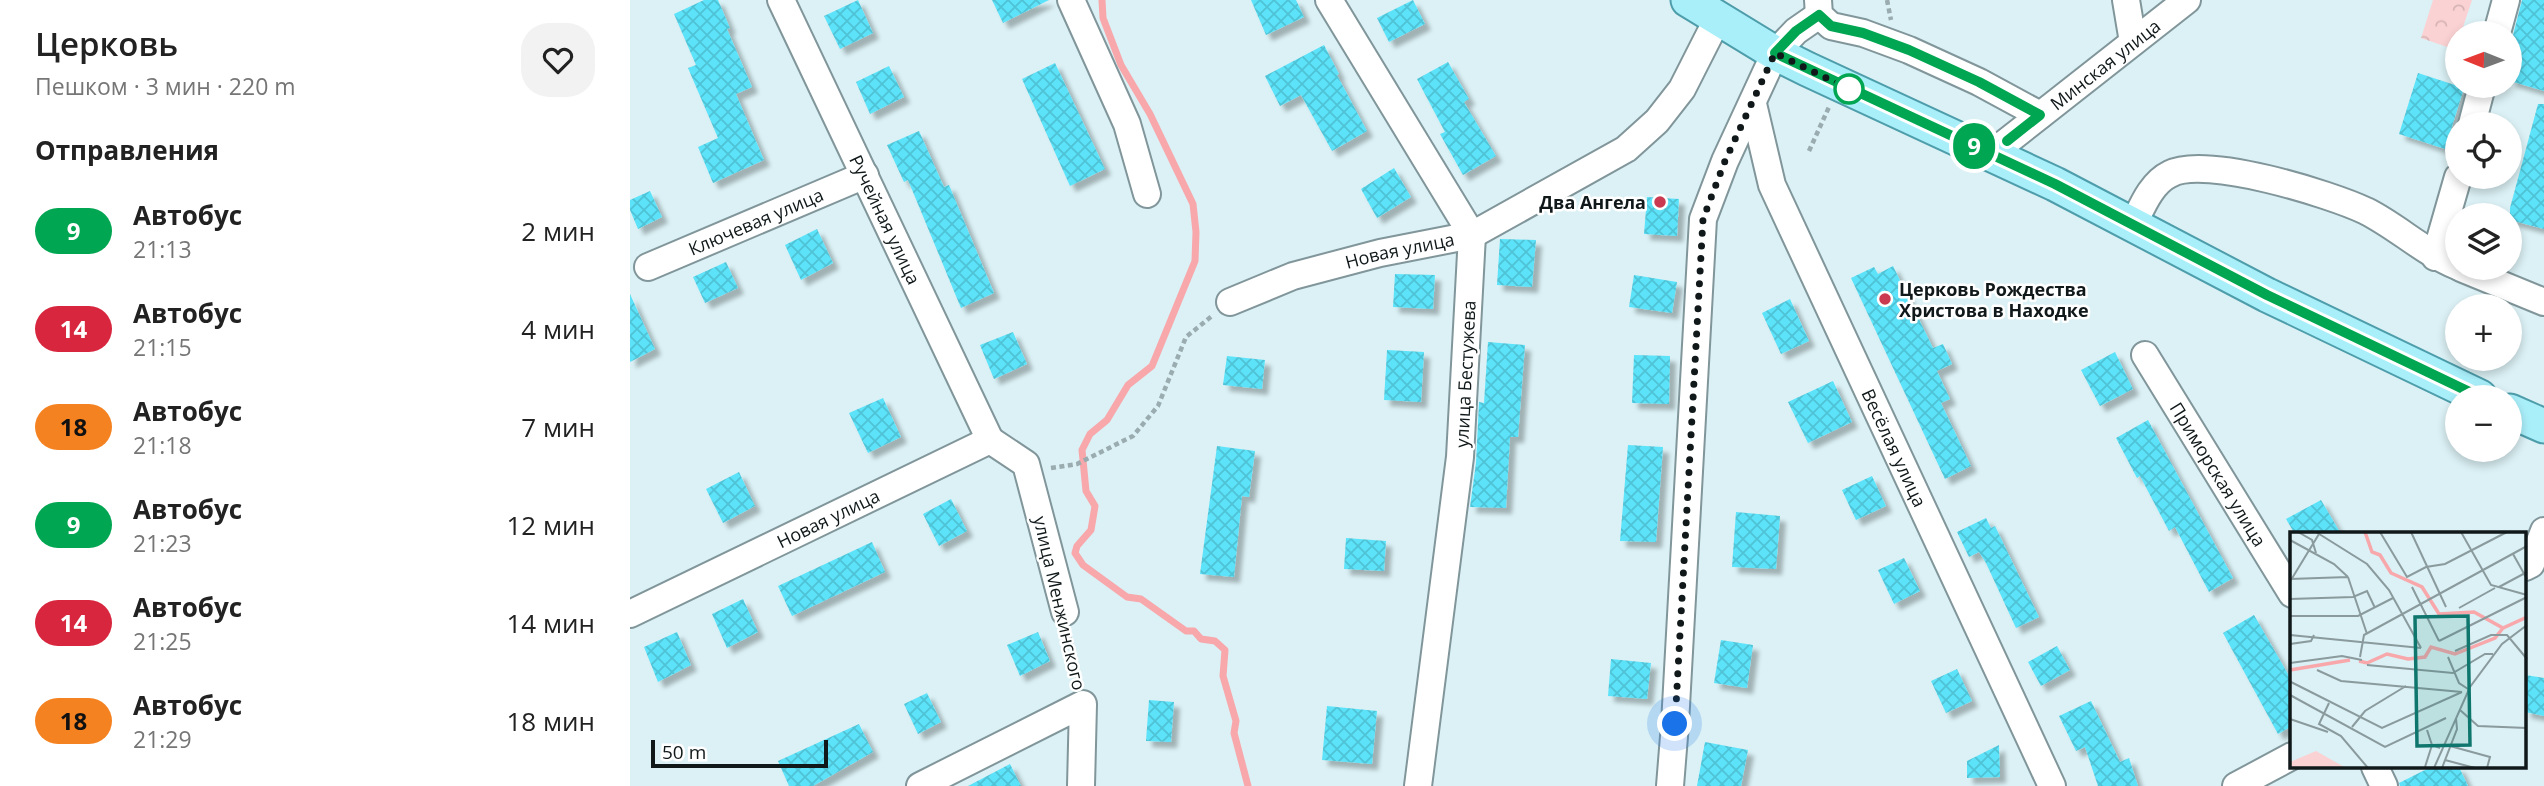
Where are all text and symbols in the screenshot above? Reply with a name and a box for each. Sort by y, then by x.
street label: Минская улица [2045,14,2165,115]
text: Церковь [35,21,178,66]
north arrow [2445,21,2522,98]
map controls [2445,21,2522,462]
button: heart [521,23,595,97]
text: Пешком · 3 мин · 220 m [35,70,296,102]
unlabelled marker [1834,74,1864,104]
button: locate [2445,112,2522,189]
line badge: 9 [1951,123,1997,169]
text: 9 [1967,129,1981,162]
text: Отправления [35,132,219,168]
street label: Ручейная улица [844,151,926,288]
street label: Ключевая улица [685,182,827,261]
place label: Два Ангела [1539,190,1646,214]
marker: Два Ангела [1652,194,1668,210]
text: Автобус [133,197,242,233]
button: layers [2445,203,2522,280]
text: 2 мин [521,213,595,249]
text: 9 [67,214,80,247]
street label: Новая улица [1342,227,1456,274]
text: 21:13 [133,233,192,265]
place label: Церковь Рождества Христова в Находке [1899,277,2089,322]
marker: Церковь Рождества Христова в Находке [1877,291,1893,307]
button: + [2445,294,2522,371]
text: Автобус [133,295,242,331]
street label: улица Бестужева [1449,300,1481,448]
text: 4 мин [521,311,595,347]
text: 14 [60,312,87,345]
text: 21:15 [133,331,192,363]
street label: Весёлая улица [1857,385,1932,511]
button: − [2445,385,2522,462]
text: Автобус [133,393,242,429]
street label: Приморская улица [2165,398,2272,551]
text: 7 мин [521,409,595,445]
text: 18 [60,410,87,443]
text: 21:18 [133,429,192,461]
street label: Новая улица [773,483,883,553]
text: Автобус [133,491,242,527]
text: 12 мин [506,507,595,543]
text: 9 [67,508,80,541]
street label: улица Менжинского [1028,514,1092,692]
text: 21:23 [133,527,192,559]
inset map [2290,532,2526,768]
text: Автобус [133,589,242,625]
text: 14 мин [506,605,595,641]
text: 14 [60,606,87,639]
text: 21:25 [133,625,192,657]
text: Автобус [133,687,242,723]
text: 18 мин [506,703,595,739]
text: 18 [60,704,87,737]
your location [1657,706,1692,741]
text: 21:29 [133,723,192,755]
scale bar [651,737,828,769]
text: 50 m [662,739,706,765]

